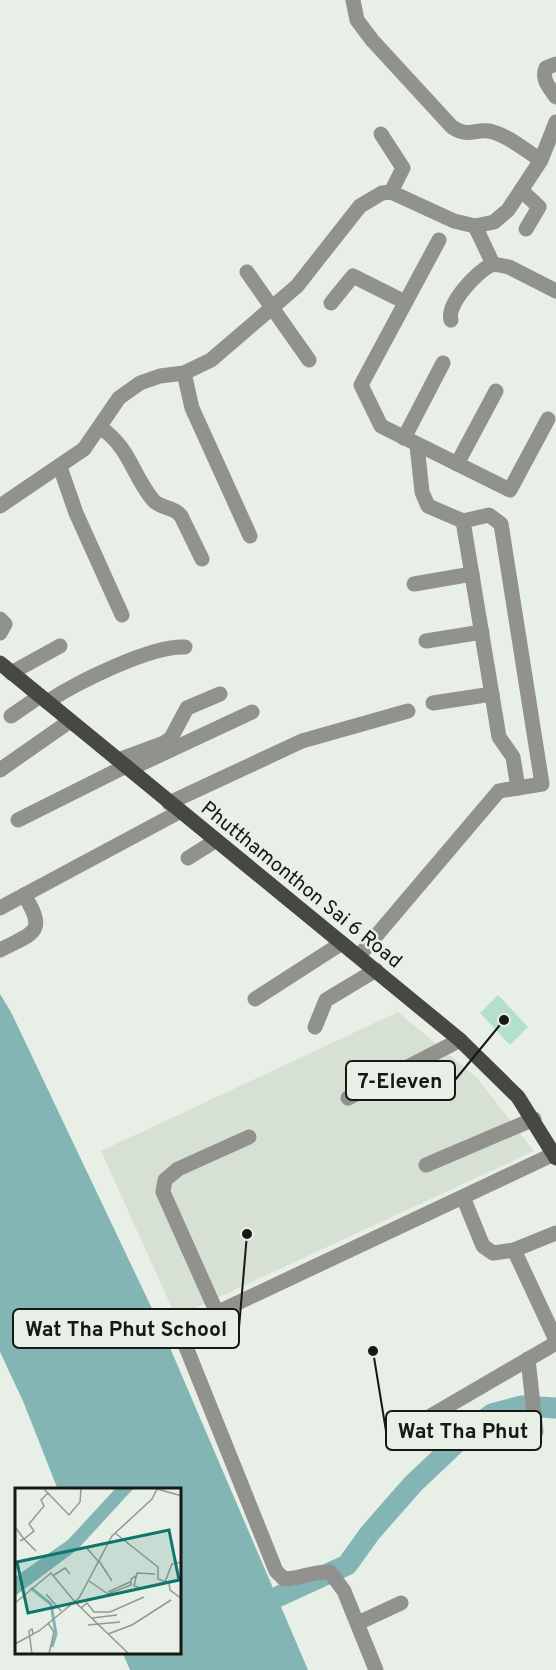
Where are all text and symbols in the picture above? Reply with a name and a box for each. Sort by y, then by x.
street label: Phutthamonthon Sai 6 Road [195,796,407,975]
callout: 7-Eleven [346,1061,455,1100]
text: 7-Eleven [358,1069,442,1096]
callout: Wat Tha Phut School [13,1309,239,1348]
text: Wat Tha Phut School [25,1317,227,1344]
callout: Wat Tha Phut [386,1411,541,1450]
text: Wat Tha Phut [398,1419,528,1446]
inset map [15,1488,182,1655]

